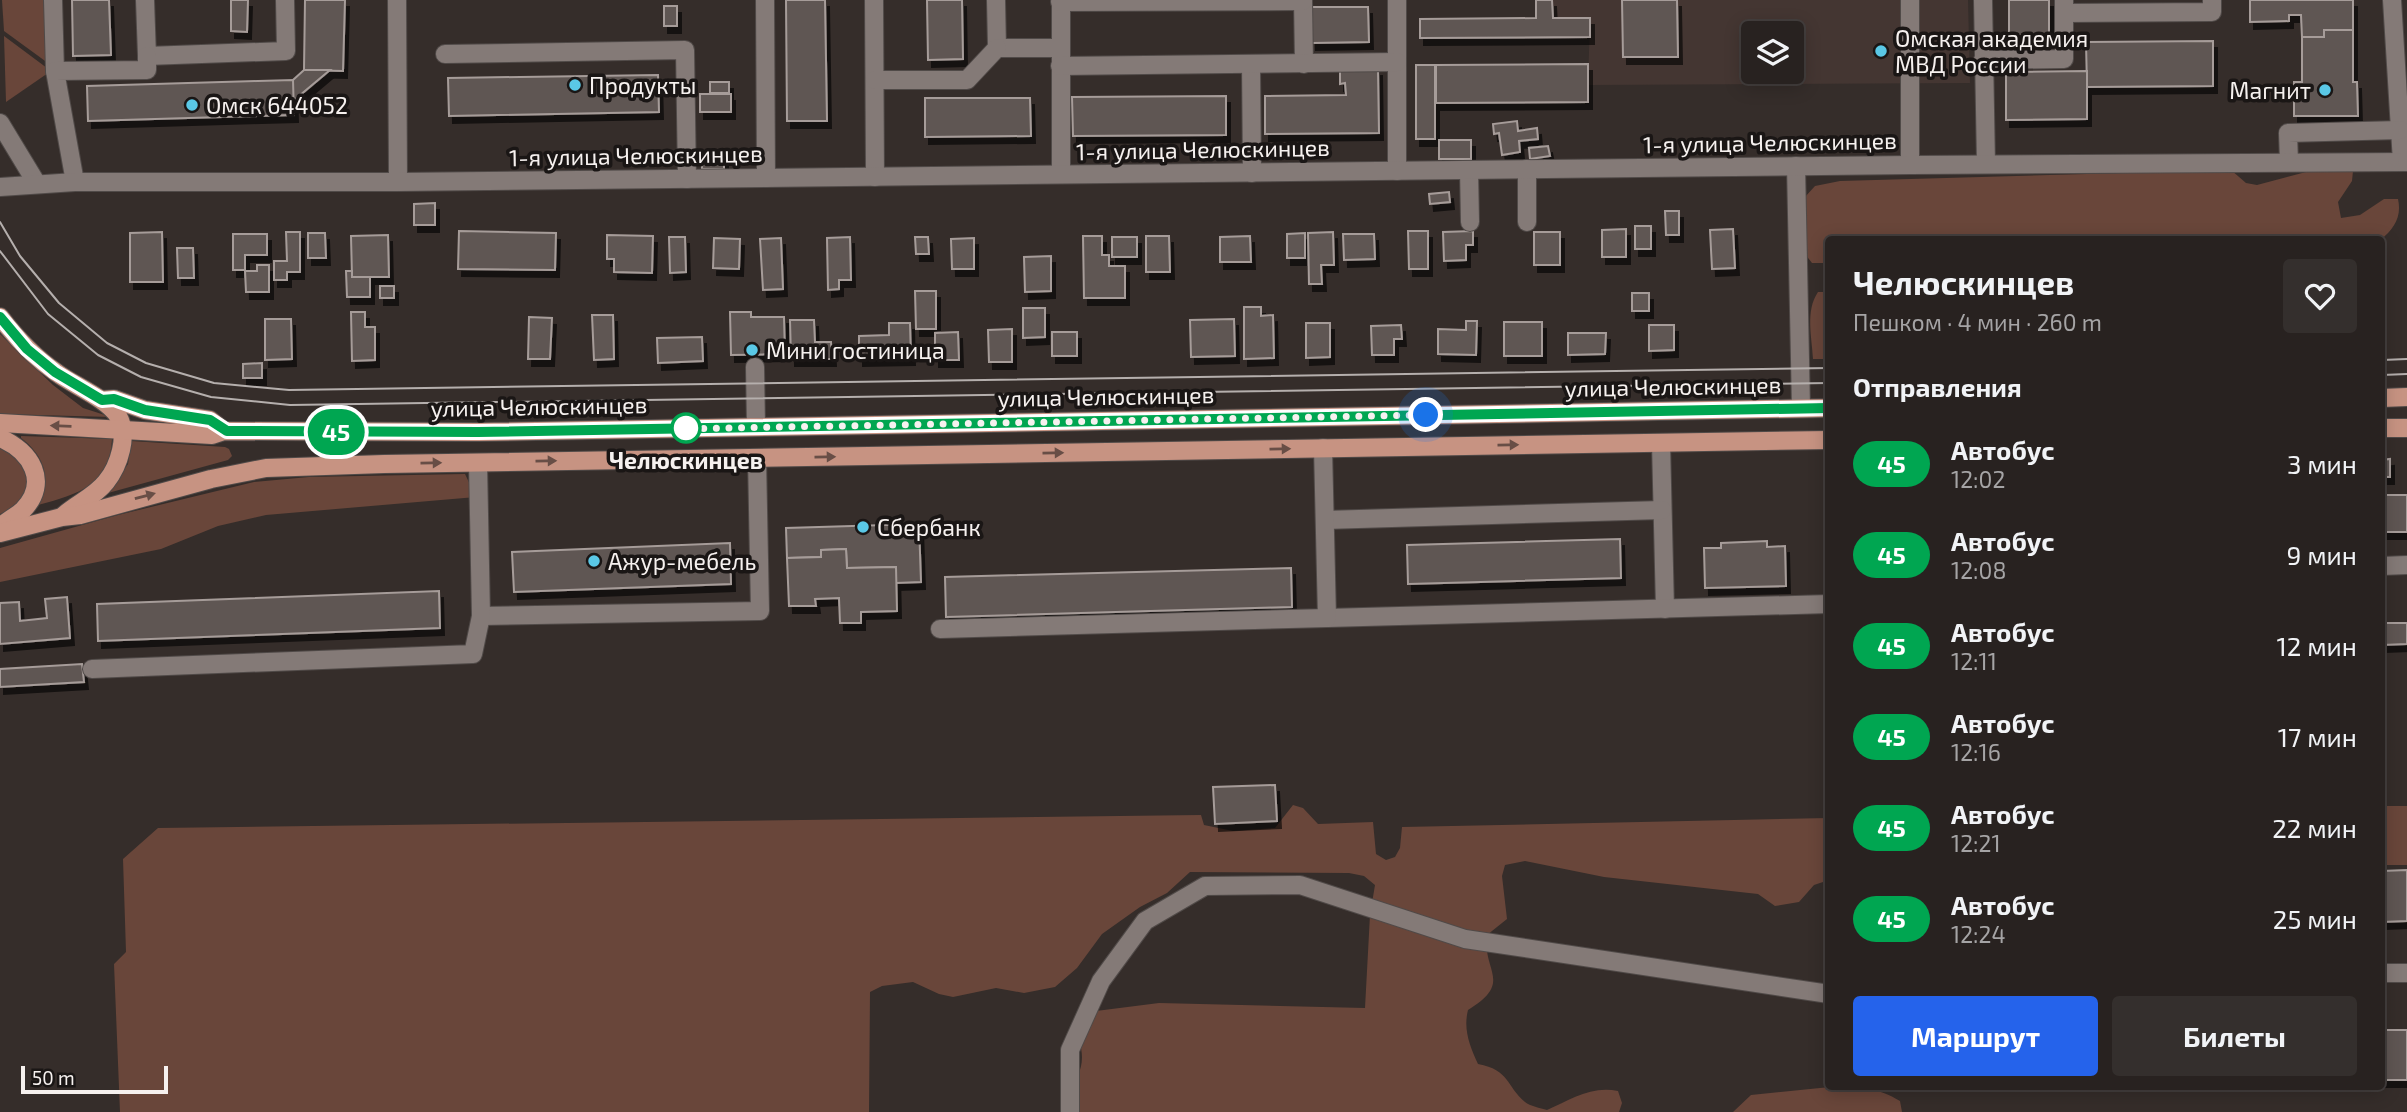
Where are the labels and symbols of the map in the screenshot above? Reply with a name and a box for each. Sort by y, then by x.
place label: Омская академия МВД России [1895,24,2088,78]
marker: Омская академия МВД России [1873,43,1889,59]
place label: Продукты [589,71,696,100]
place label: Магнит [2229,76,2311,104]
marker: Продукты [567,77,583,93]
marker: Магнит [2317,82,2333,98]
place label: Омск 644052 [206,91,348,119]
marker: Омск 644052 [184,97,200,113]
street label: 1-я улица Челюскинцев [1643,126,1897,159]
street label: 1-я улица Челюскинцев [1076,133,1330,166]
street label: 1-я улица Челюскинцев [509,139,763,172]
place label: Мини гостиница [766,336,945,364]
marker: Мини гостиница [744,342,760,358]
street label: улица Челюскинцев [1564,370,1782,403]
street label: улица Челюскинцев [997,380,1215,413]
street label: улица Челюскинцев [430,390,648,423]
your location [1408,397,1443,432]
line badge: 45 [304,409,368,455]
marker: Челюскинцев [671,413,701,443]
one-way arrow [50,421,72,432]
one-way arrow [1497,440,1519,451]
one-way arrow [1269,443,1291,455]
place label: Челюскинцев [609,446,763,474]
one-way arrow [1042,447,1064,459]
one-way arrow [814,451,836,462]
one-way arrow [536,456,558,467]
one-way arrow [420,458,442,469]
one-way arrow [134,490,156,501]
place label: Сбербанк [877,513,981,541]
marker: Сбербанк [855,519,871,535]
place label: Ажур-мебель [608,547,756,576]
marker: Ажур-мебель [586,553,602,569]
scale bar [21,1063,168,1095]

